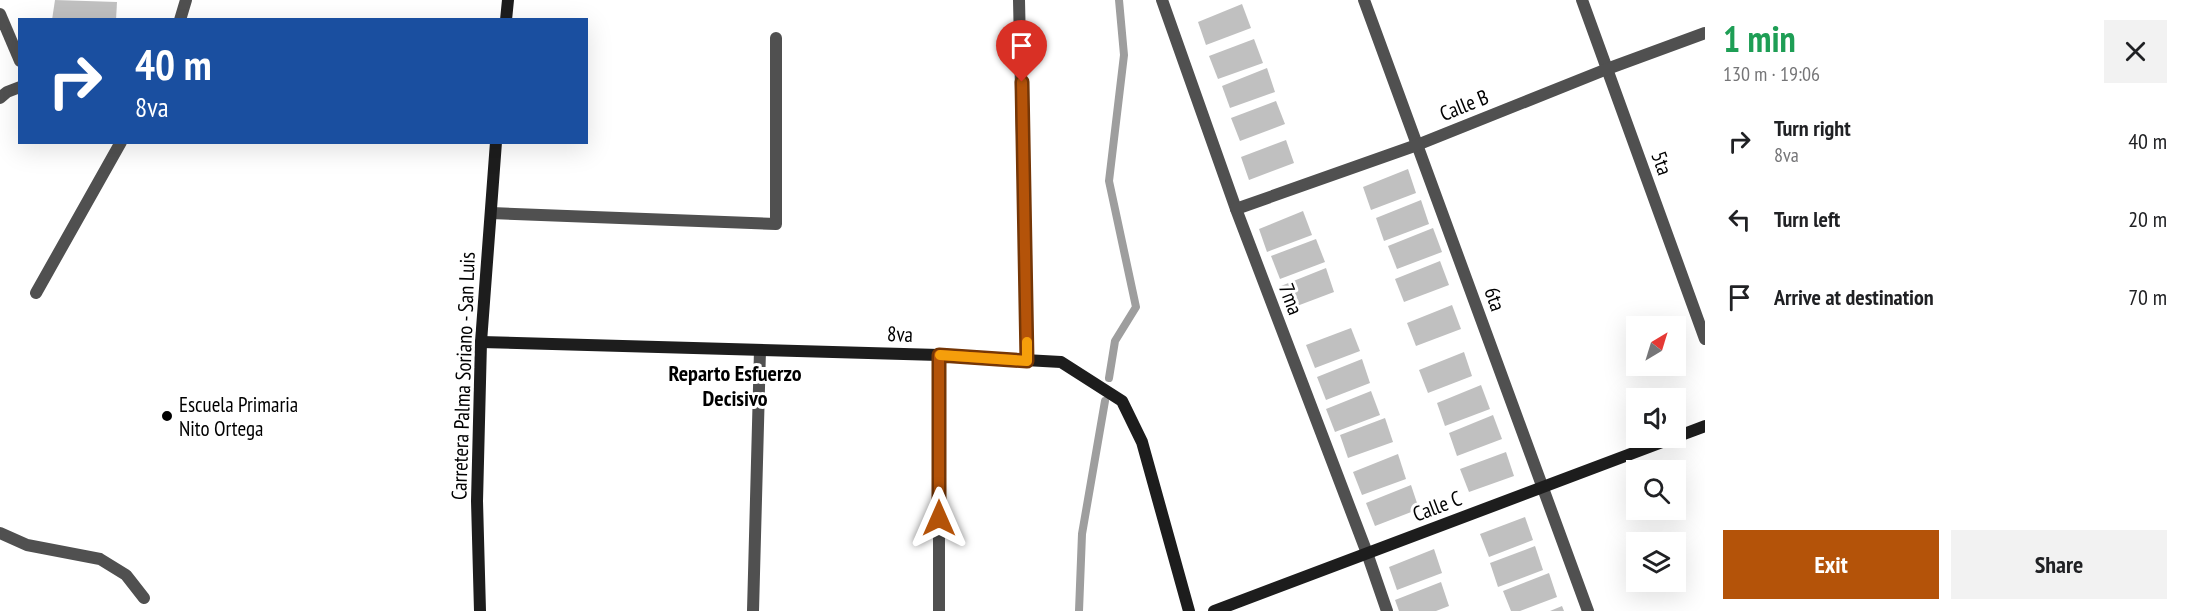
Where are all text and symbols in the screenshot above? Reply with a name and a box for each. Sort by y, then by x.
text: 1 min [1723,15,1796,62]
pin [996,20,1047,82]
button: close [2104,20,2167,83]
icon: arrive [1005,29,1038,62]
text: 40 m [135,37,212,92]
icon: right [36,42,114,120]
text: 130 m · 19:06 [1723,61,1820,87]
street label: Calle B [1436,83,1492,127]
text: 8va [135,90,168,124]
text: Turn right [1774,114,1851,142]
icon: right [1723,125,1756,158]
text: 40 m [2128,127,2167,155]
text: 8va [1774,142,1799,168]
street label: 5ta [1645,147,1679,179]
icon: left [1723,203,1756,236]
text: Turn left [1774,205,1840,233]
text: 20 m [2128,205,2167,233]
street label: Carretera Palma Soriano - San Luis [445,251,481,501]
street label: 7ma [1273,280,1309,318]
icon: arrive [1723,281,1756,314]
street label: 6ta [1478,283,1512,315]
text: Arrive at destination [1774,283,1934,311]
text: 70 m [2128,283,2167,311]
north arrow [1626,316,1686,376]
map controls [1626,316,1686,592]
street label: 8va [887,320,913,348]
district label: Reparto Esfuerzo Decisivo [669,359,802,412]
button: sound [1626,388,1686,448]
place label: Escuela Primaria Nito Ortega [179,391,298,442]
marker: Escuela Primaria Nito Ortega [160,409,174,423]
button: search [1626,460,1686,520]
street label: Calle C [1409,484,1466,528]
position arrow [907,486,971,550]
button: Exit [1723,530,1939,599]
button: Share [1951,530,2167,599]
button: layers [1626,532,1686,592]

